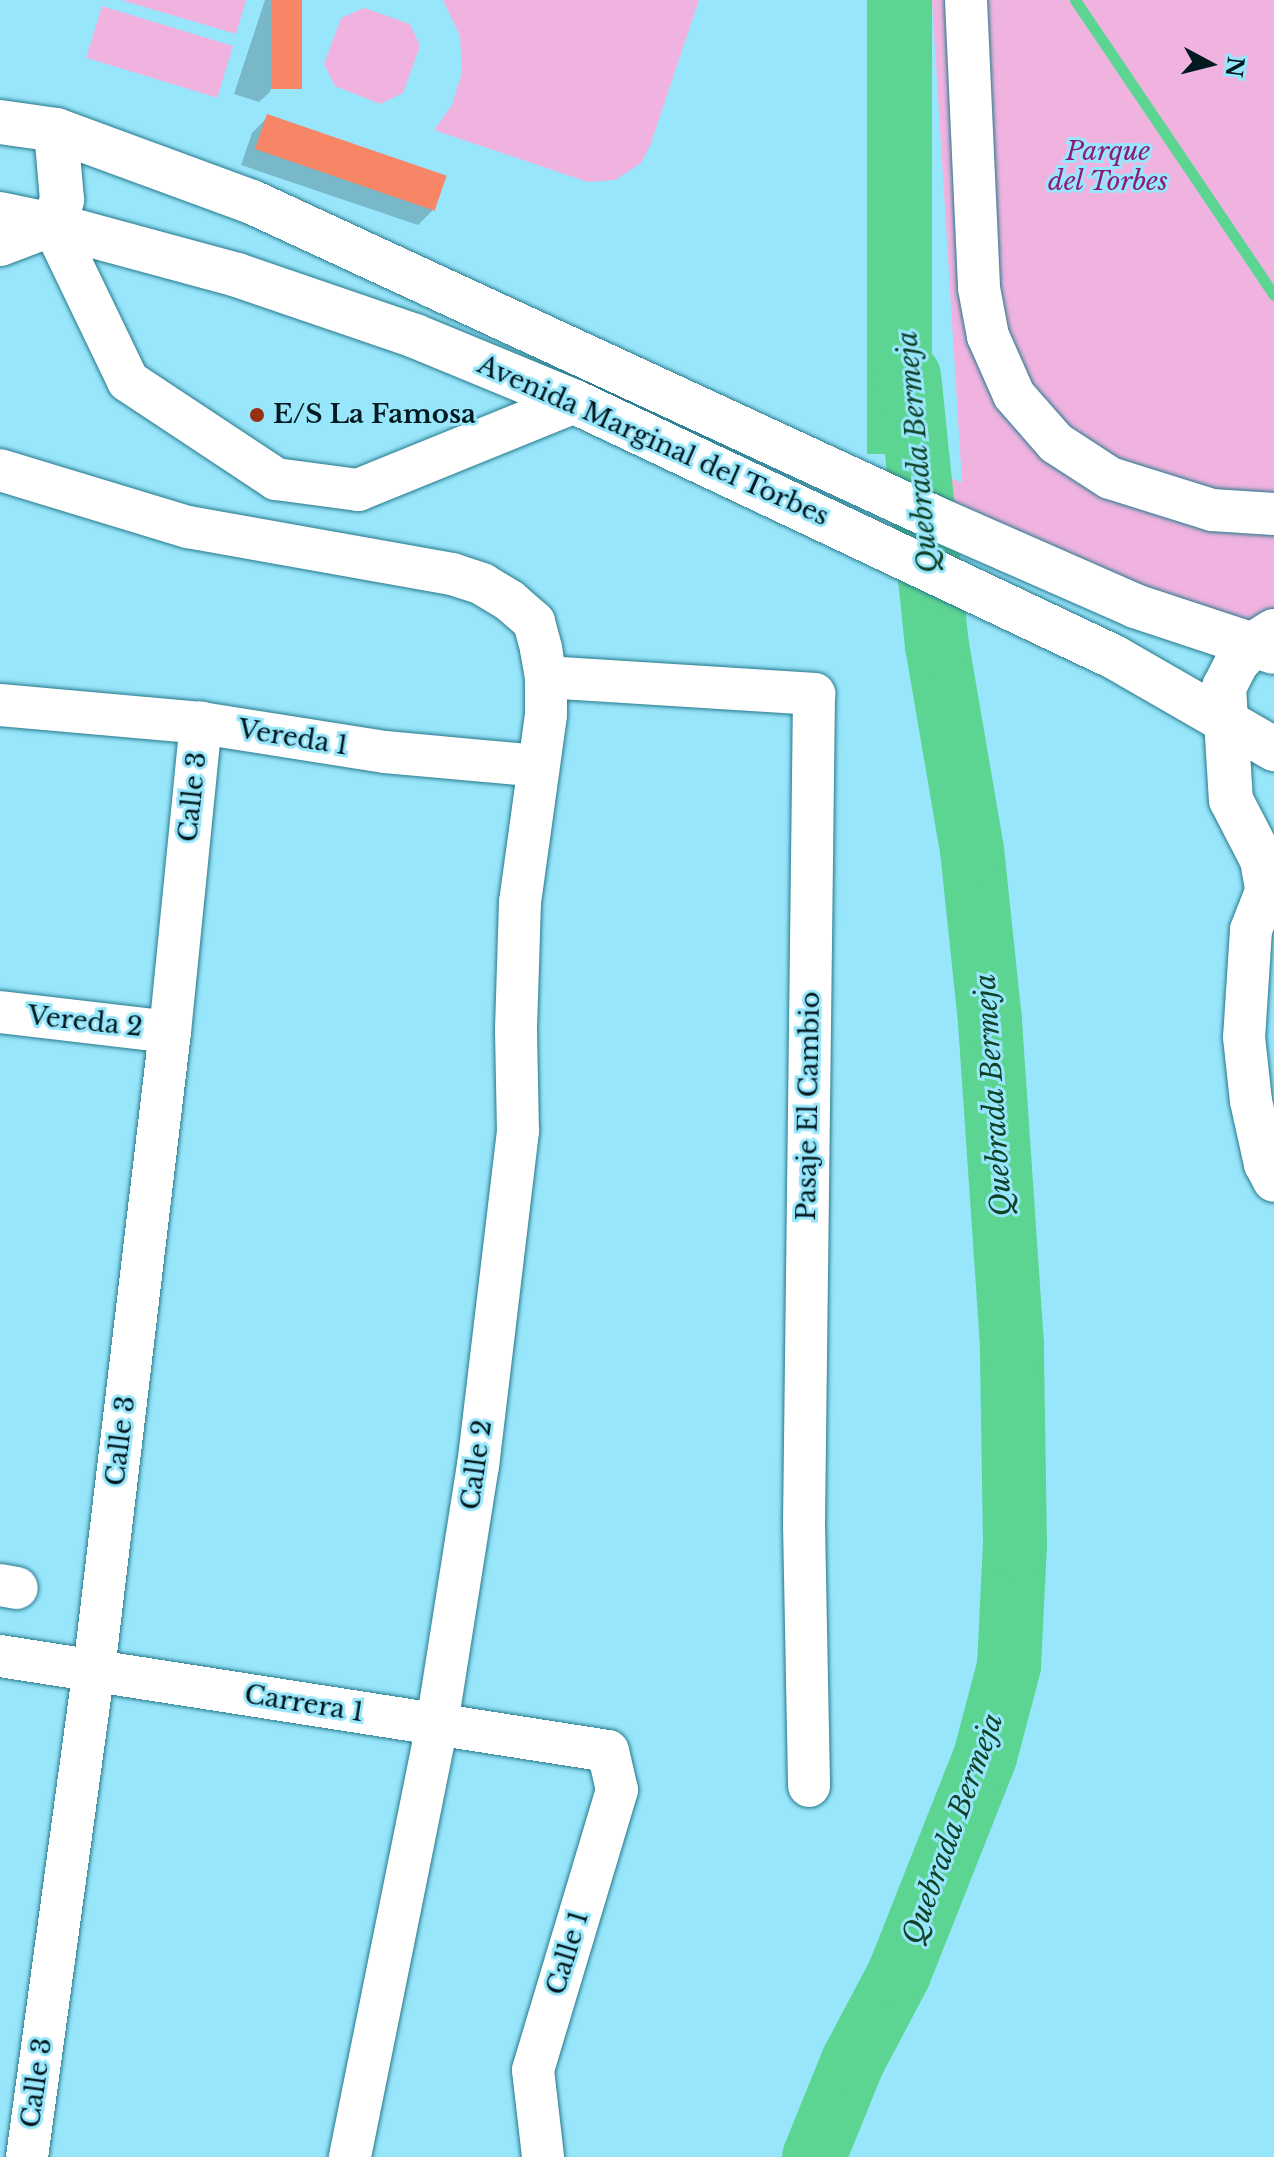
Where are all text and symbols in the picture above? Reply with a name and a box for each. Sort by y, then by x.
north arrow [1170,24,1250,104]
text: N [1220,55,1249,79]
park label: Parque del Torbes [1047,136,1169,198]
water label: Quebrada Bermeja [891,329,945,575]
street label: Avenida Marginal del Torbes [472,349,834,533]
place label: E/S La Famosa [273,399,476,431]
marker: E/S La Famosa [248,406,266,424]
street label: Vereda 1 [236,714,350,762]
street label: Calle 3 [173,750,213,844]
water label: Quebrada Bermeja [969,972,1019,1218]
street label: Pasaje El Cambio [791,991,827,1221]
street label: Vereda 2 [26,1000,144,1044]
street label: Calle 3 [100,1394,142,1488]
street label: Calle 2 [455,1418,499,1512]
street label: Carrera 1 [242,1679,366,1729]
water label: Quebrada Bermeja [895,1709,1011,1949]
street label: Calle 1 [540,1907,596,1999]
street label: Calle 3 [15,2036,59,2130]

